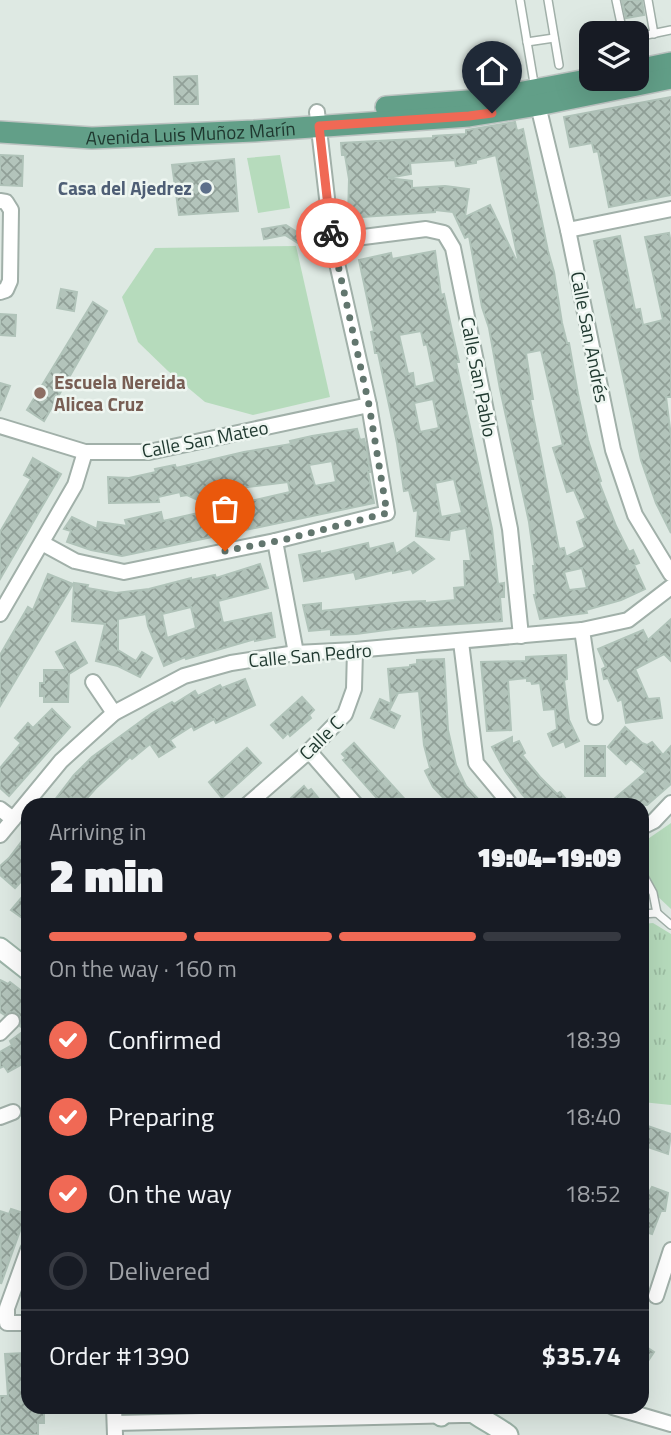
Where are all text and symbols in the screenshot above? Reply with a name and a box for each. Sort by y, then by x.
map controls [579,21,649,91]
button: layers [579,21,649,91]
pin [462,41,522,113]
icon: home [473,52,511,90]
street label: Avenida Luis Muñoz Marín [85,113,296,152]
place label: Casa del Ajedrez [58,173,192,202]
marker: Casa del Ajedrez [198,180,214,196]
courier [296,198,366,268]
icon: bike [312,214,350,252]
street label: Calle San Andrés [564,269,617,405]
street label: Calle San Pablo [454,314,505,439]
place label: Escuela Nereida Alicea Cruz [54,367,186,418]
marker: Escuela Nereida Alicea Cruz [32,385,48,401]
street label: Calle San Mateo [139,412,271,465]
pin [195,479,255,551]
icon: bag [206,490,244,528]
street label: Calle San Pedro [247,635,373,674]
street label: Calle C [292,709,350,767]
text: Arriving in [49,814,146,849]
text: 19:04–19:09 [477,838,621,877]
text: 2 min [49,840,163,910]
text: On the way · 160 m [49,951,237,986]
text: Confirmed [108,1020,222,1059]
icon: check [49,1021,87,1059]
text: 18:39 [564,1022,621,1057]
text: Preparing [108,1097,214,1136]
icon: check [49,1098,87,1136]
text: 18:40 [564,1099,621,1134]
text: On the way [108,1174,232,1213]
icon: check [49,1175,87,1213]
text: 18:52 [564,1176,621,1211]
text: Delivered [108,1251,211,1290]
text: Order #1390 [49,1336,189,1375]
text: $35.74 [542,1336,621,1375]

